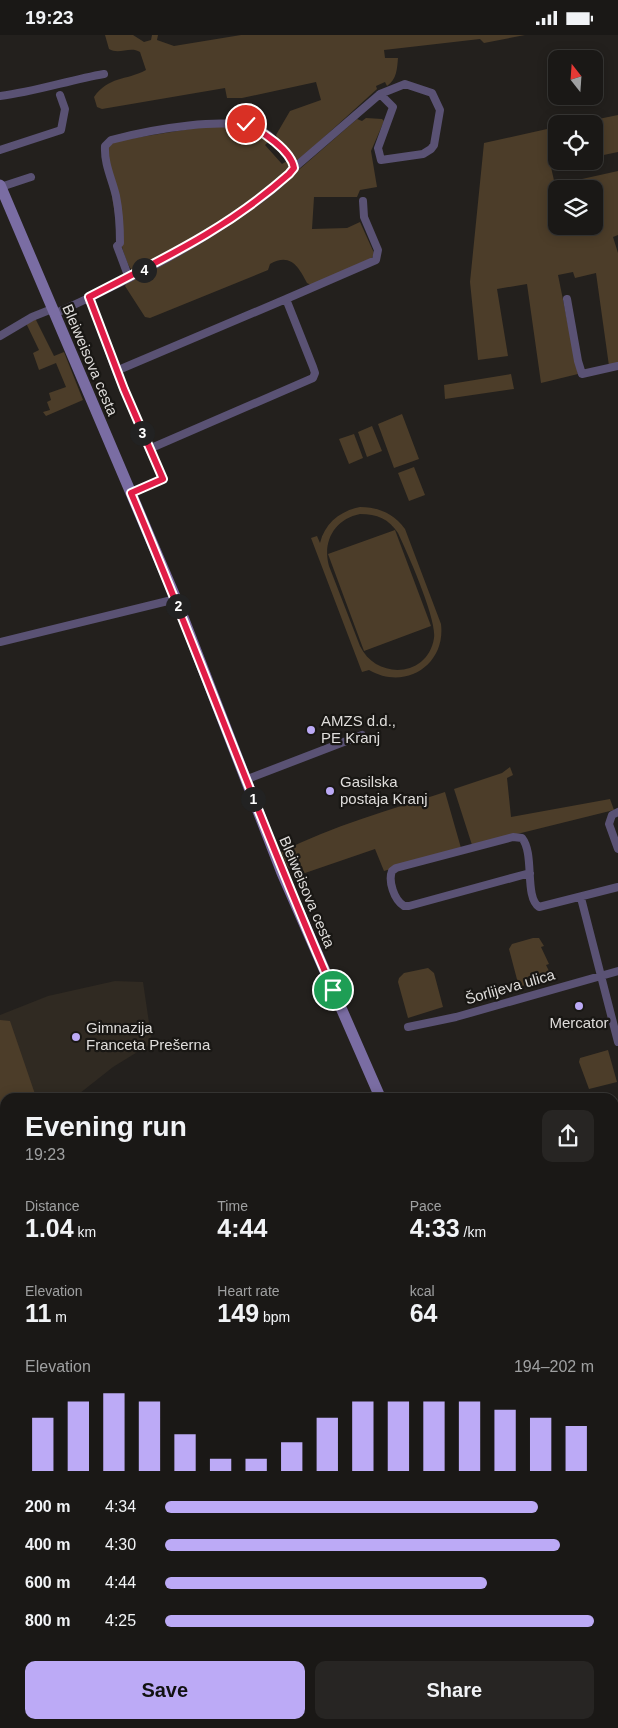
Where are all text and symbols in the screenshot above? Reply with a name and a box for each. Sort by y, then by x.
text: 19:23 [25,7,74,28]
north arrow [548,50,602,105]
map controls [548,50,603,235]
pin [225,103,267,145]
icon: check [232,110,260,138]
button: locate [548,115,603,170]
button: layers [548,180,603,235]
pin: 4 [132,257,156,283]
text: 4 [141,262,148,278]
street label: Bleiweisova cesta [59,302,122,419]
pin: 3 [130,421,154,445]
text: 3 [139,425,146,441]
pin: 2 [166,593,190,619]
text: 2 [175,598,182,614]
place label: AMZS d.d., PE Kranj [321,712,396,746]
marker: AMZS d.d., PE Kranj [305,724,317,736]
place label: Gasilska postaja Kranj [340,773,428,807]
marker: Gasilska postaja Kranj [324,785,336,797]
pin: 1 [240,787,266,811]
text: 1 [250,791,257,807]
street label: Bleiweisova cesta [276,834,339,951]
street label: Šorlijeva ulica [463,965,557,1007]
pin [312,969,354,1011]
icon: arrive [319,976,347,1004]
marker: Mercator [573,1000,585,1012]
place label: Mercator [549,1014,609,1031]
place label: Gimnazija Franceta Prešerna [86,1019,211,1053]
marker: Gimnazija Franceta Prešerna [70,1031,82,1043]
button: share [542,1110,594,1162]
text: Evening run [25,1111,187,1142]
text: 19:23 [25,1146,65,1163]
text: Distance [25,1198,79,1214]
text: Time [217,1198,248,1214]
text: Pace [410,1198,442,1214]
text: 1.04 [25,1214,74,1242]
text: 4:44 [217,1214,267,1242]
text: 4:33 [410,1214,460,1242]
text: km [74,1224,96,1240]
text: /km [460,1224,486,1240]
text: Elevation [25,1283,83,1299]
text: Heart rate [217,1283,280,1299]
text: kcal [410,1283,435,1299]
text: 11 [25,1299,51,1327]
text: 149 [217,1299,259,1327]
text: 64 [410,1299,437,1327]
text: m [51,1309,67,1325]
text: bpm [259,1309,290,1325]
text: Elevation [25,1358,91,1375]
text: 194–202 m [514,1358,594,1375]
text: 200 m [25,1498,70,1515]
text: 4:34 [105,1498,136,1515]
text: 400 m [25,1536,70,1553]
text: 4:30 [105,1536,136,1553]
text: 600 m [25,1574,70,1591]
text: 4:44 [105,1574,136,1591]
text: 800 m [25,1612,70,1629]
text: 4:25 [105,1612,136,1629]
button: Save [25,1661,305,1719]
button: Share [315,1661,594,1719]

